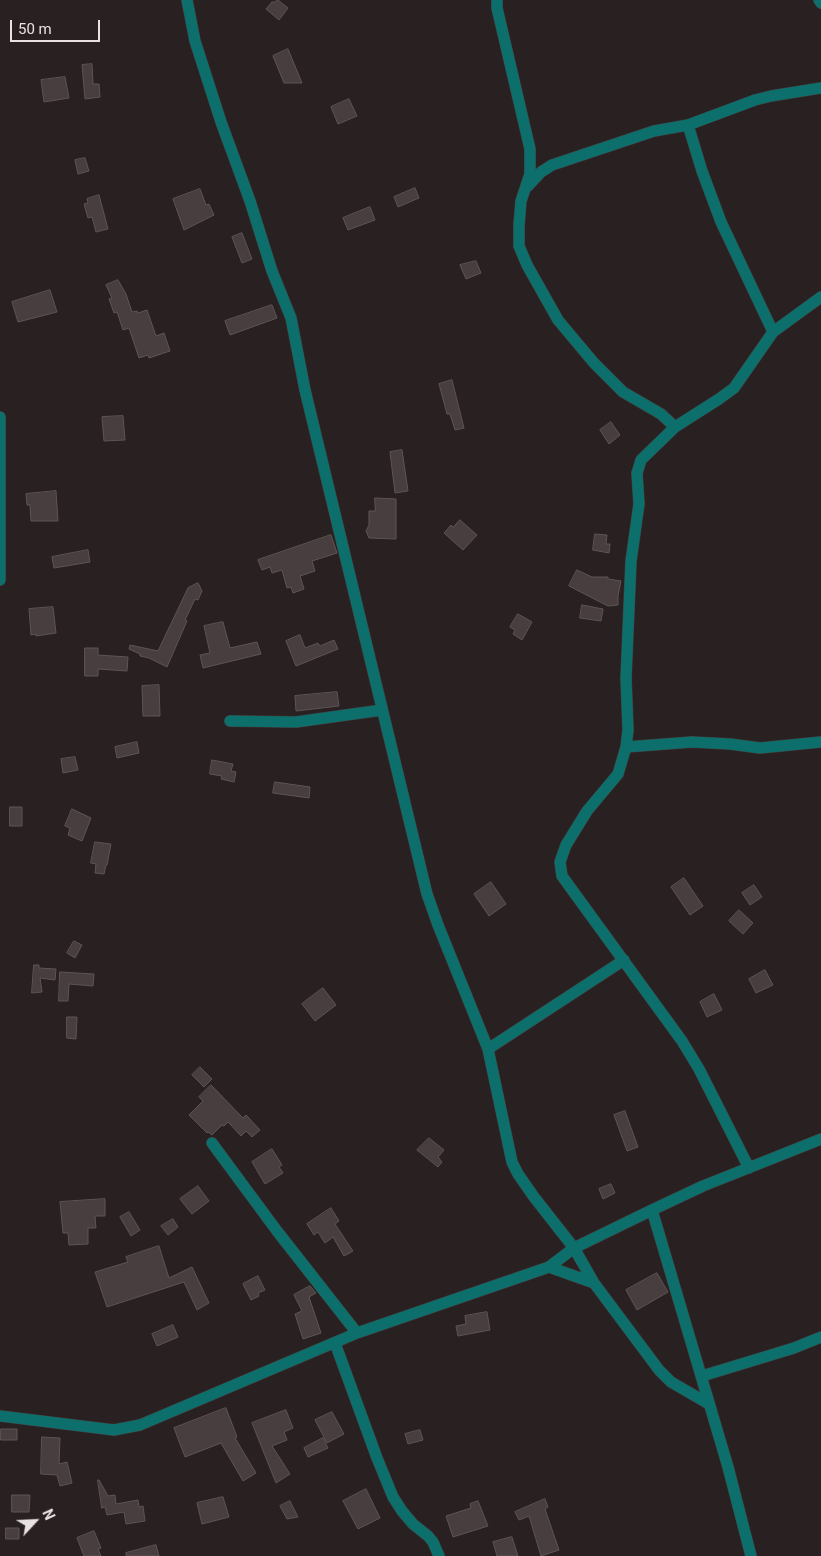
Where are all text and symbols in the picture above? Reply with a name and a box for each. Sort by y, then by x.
scale bar [12,10,102,42]
text: 50 m [18,20,52,38]
north arrow [10,1496,60,1546]
text: N [39,1507,58,1523]

